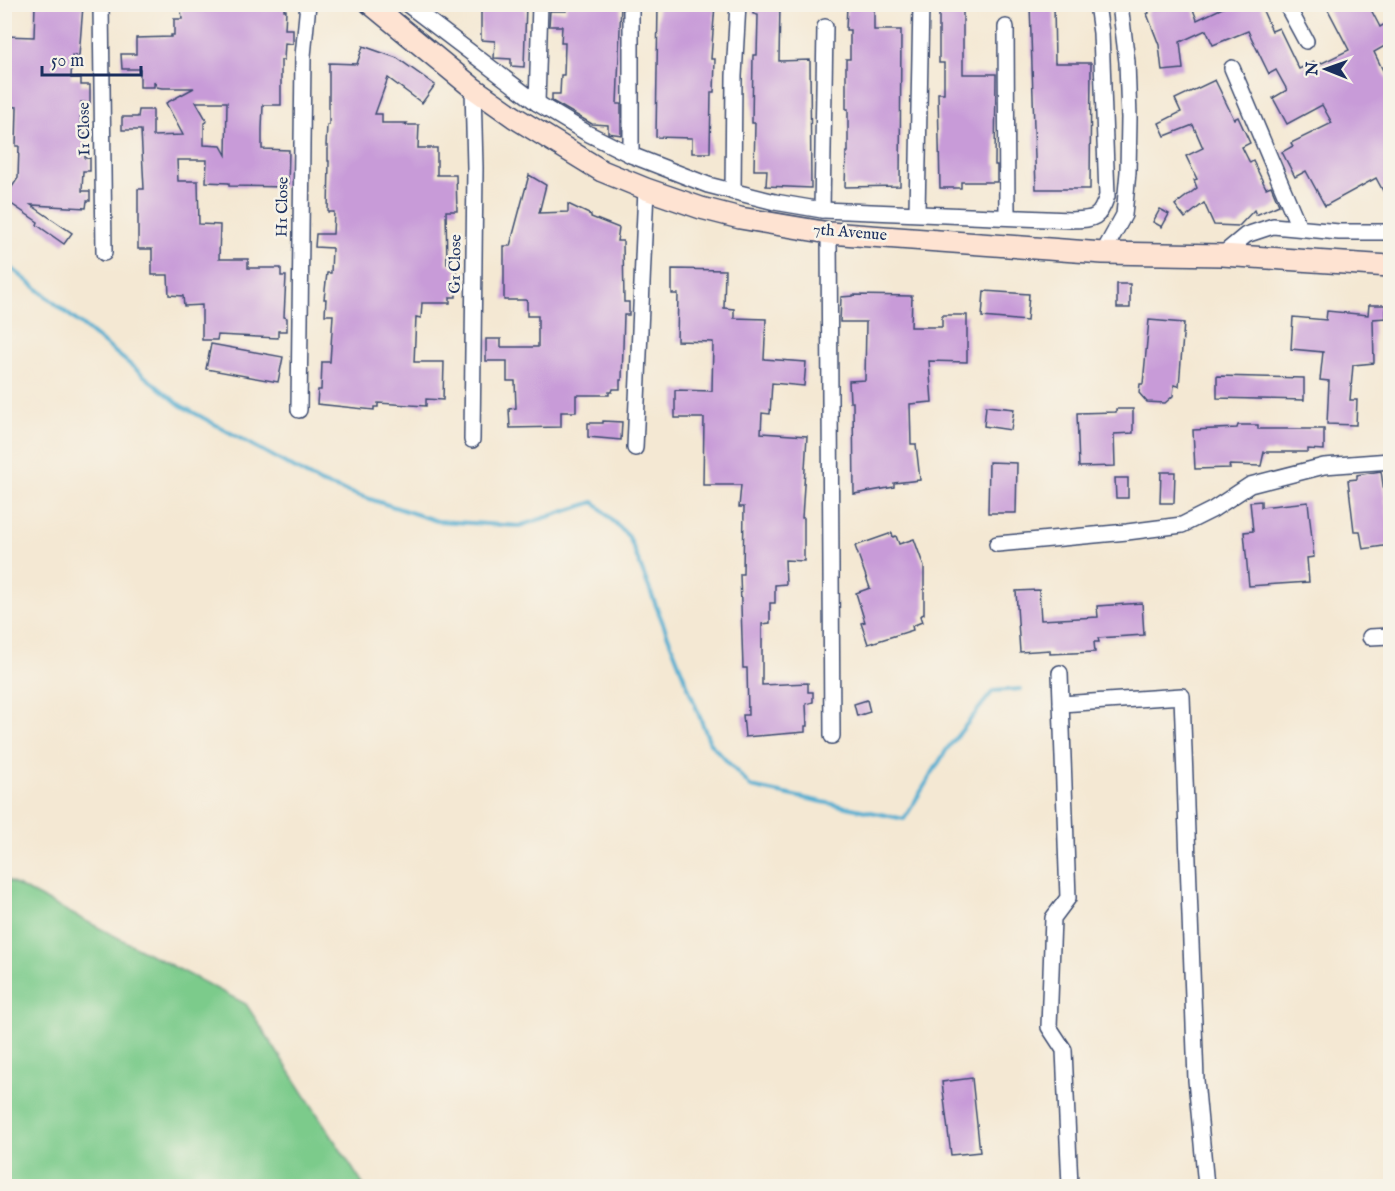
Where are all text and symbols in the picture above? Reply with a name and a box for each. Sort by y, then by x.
scale bar [42,39,141,77]
north arrow [1296,39,1356,99]
text: 50 m [51,50,84,73]
text: N [1303,62,1323,77]
street label: I1 Close [75,102,95,156]
street label: H1 Close [272,177,294,237]
street label: 7th Avenue [812,220,888,246]
street label: G1 Close [445,234,467,294]

